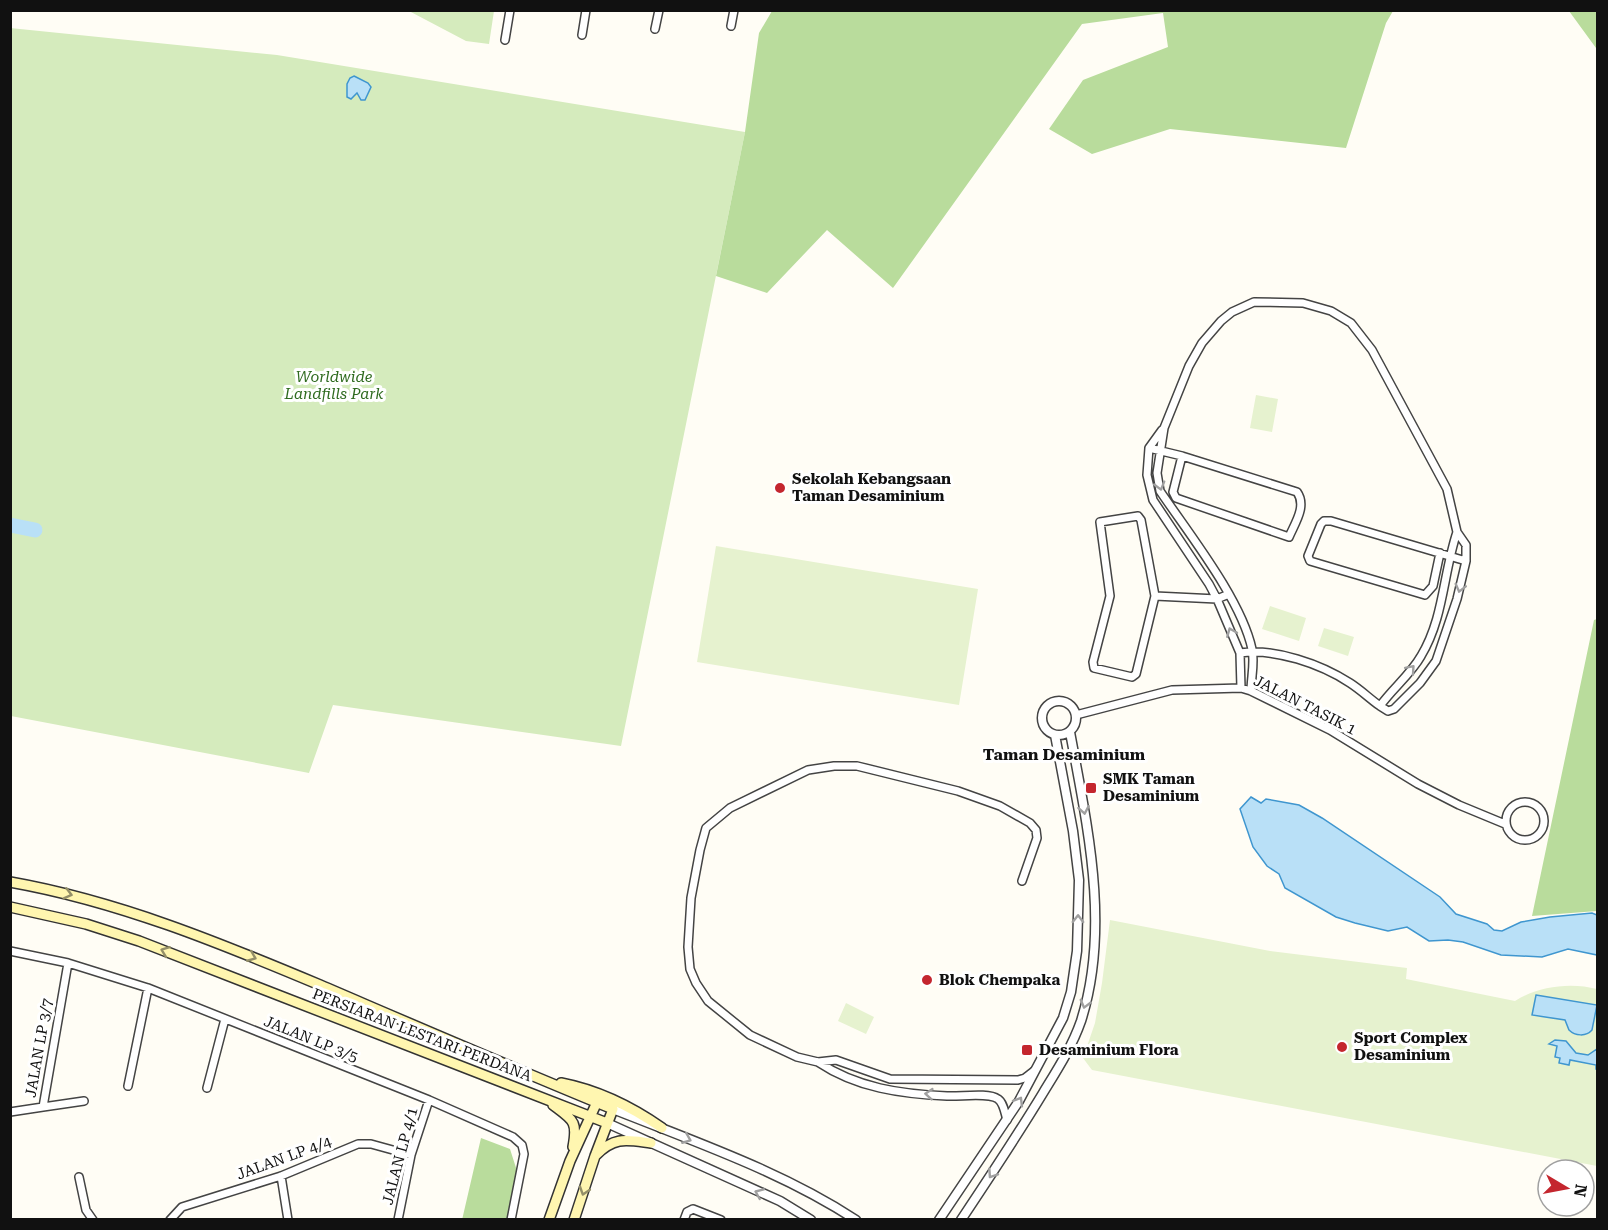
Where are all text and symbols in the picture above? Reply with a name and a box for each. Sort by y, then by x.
park label: Worldwide Landfills Park [284,368,384,403]
place label: Sekolah Kebangsaan Taman Desaminium [792,470,951,505]
one-way arrow [1153,480,1165,490]
marker: Sekolah Kebangsaan Taman Desaminium [773,481,787,495]
one-way arrow [1454,582,1467,592]
one-way arrow [1226,627,1238,638]
one-way arrow [1404,665,1415,676]
street label: JALAN TASIK 1 [1251,671,1359,739]
district label: Taman Desaminium [983,745,1146,764]
place label: SMK Taman Desaminium [1103,770,1200,805]
marker: SMK Taman Desaminium [1084,781,1098,795]
one-way arrow [1077,805,1090,815]
one-way arrow [62,887,72,900]
one-way arrow [1072,915,1084,924]
one-way arrow [161,946,172,958]
one-way arrow [246,950,257,962]
place label: Blok Chempaka [939,971,1060,989]
marker: Blok Chempaka [920,973,934,987]
street label: PERSIARAN LESTARI PERDANA [310,985,535,1085]
street label: JALAN LP 3/7 [21,997,57,1099]
one-way arrow [1080,999,1093,1009]
street label: JALAN LP 3/5 [261,1012,361,1066]
place label: Sport Complex Desaminium [1354,1029,1468,1064]
marker: Sport Complex Desaminium [1335,1040,1349,1054]
place label: Desaminium Flora [1039,1041,1179,1059]
marker: Desaminium Flora [1020,1043,1034,1057]
one-way arrow [924,1088,933,1101]
one-way arrow [1011,1097,1023,1107]
street label: JALAN LP 4/1 [378,1105,422,1207]
one-way arrow [681,1131,692,1144]
street label: JALAN LP 4/4 [234,1132,335,1184]
north arrow [1536,1158,1596,1218]
one-way arrow [988,1167,999,1178]
text: N [1570,1183,1591,1198]
one-way arrow [578,1185,591,1196]
one-way arrow [755,1188,766,1200]

